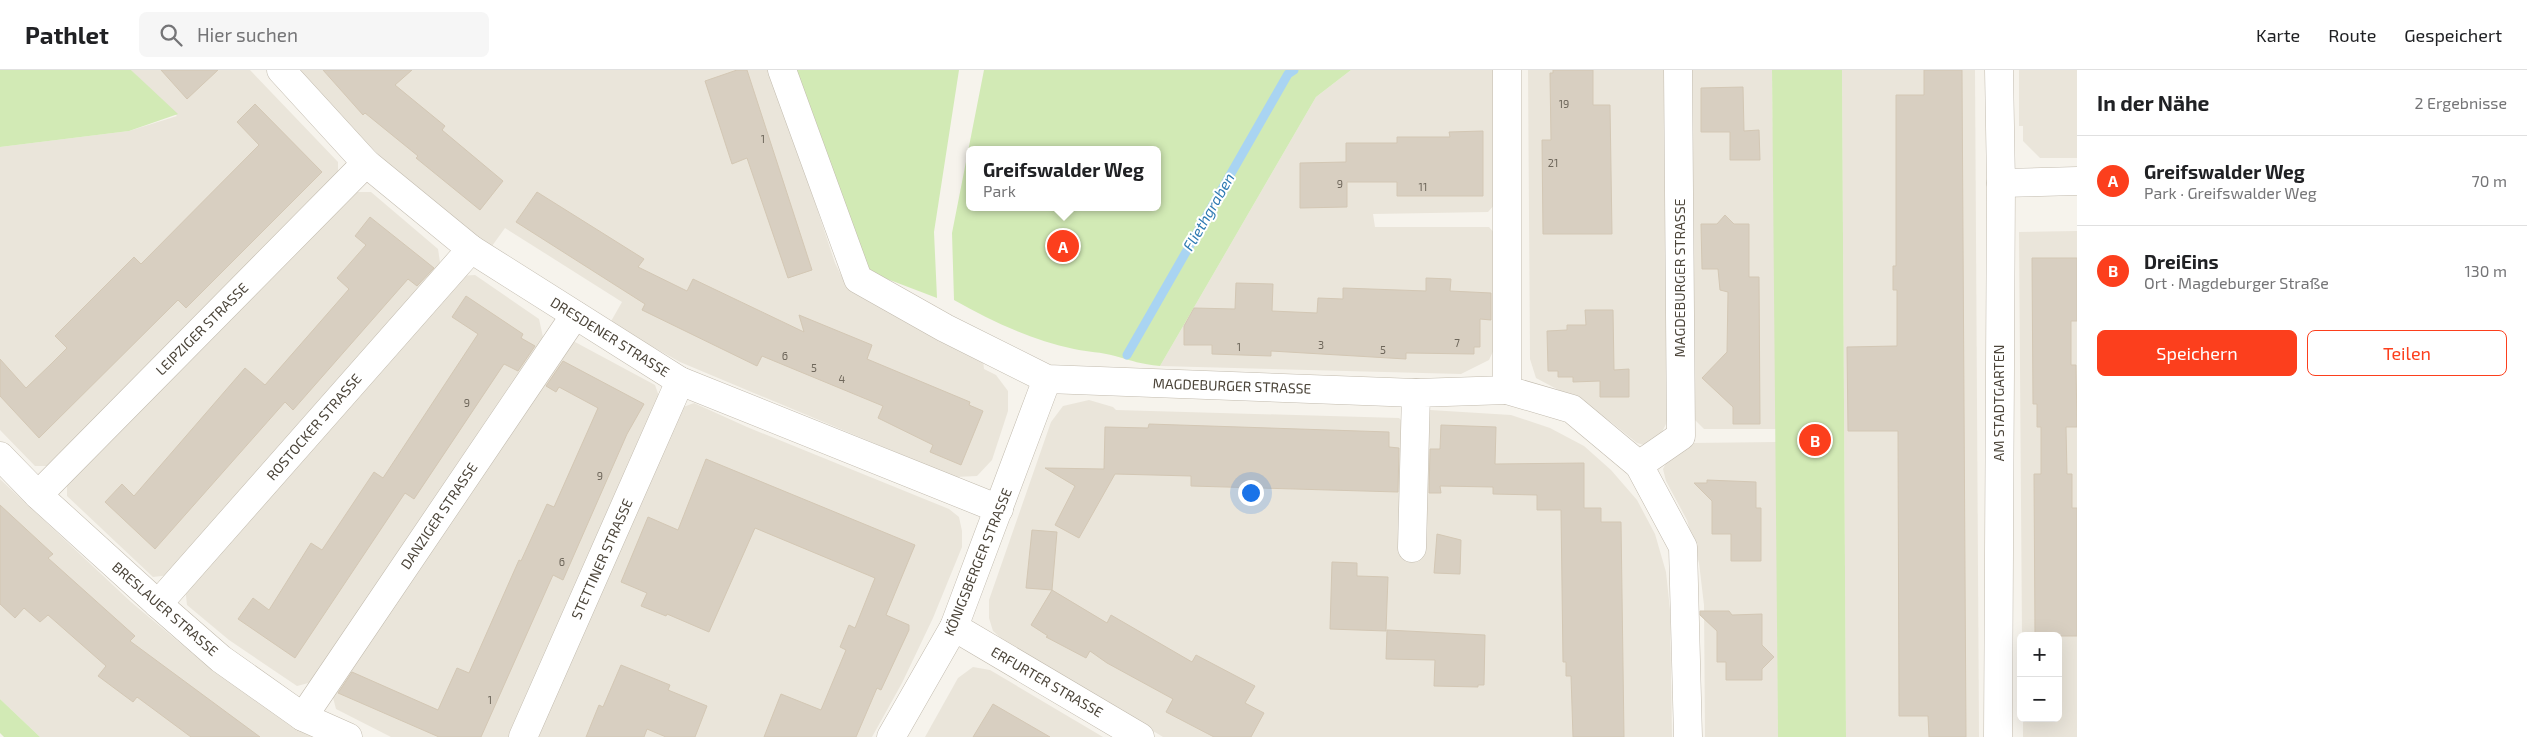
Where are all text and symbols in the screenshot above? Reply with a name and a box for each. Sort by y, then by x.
search box [139,12,489,57]
text: Pathlet [25,20,109,49]
icon: search [157,21,185,49]
text: Hier suchen [197,23,298,46]
text: Karte [2256,24,2300,46]
text: Route [2328,24,2376,46]
text: Gespeichert [2404,24,2502,46]
text: In der Nähe [2097,90,2209,115]
text: 2 Ergebnisse [2414,93,2507,112]
house number: 19 [1559,97,1569,110]
house number: 1 [761,132,765,145]
popup [966,146,1161,211]
house number: 21 [1548,156,1558,169]
text: Greifswalder Weg [983,158,1144,181]
text: Greifswalder Weg [2144,160,2305,183]
water label: Fliethgraben [1179,169,1238,254]
text: A [2108,171,2118,190]
text: 70 m [2472,171,2507,190]
house number: 9 [1337,177,1343,190]
house number: 11 [1419,180,1427,193]
text: Park [983,181,1016,200]
text: Park · Greifswalder Weg [2144,183,2317,202]
street label: MAGDEBURGER STRASSE [1671,198,1688,357]
pin: A [1047,227,1079,265]
text: DreiEins [2144,250,2219,273]
text: B [2108,261,2118,280]
text: 130 m [2465,261,2507,280]
text: Ort · Magdeburger Straße [2144,273,2329,292]
street label: LEIPZIGER STRASSE [152,279,252,378]
street label: DRESDENER STRASSE [548,293,673,380]
button: Speichern [2097,330,2297,376]
button: Teilen [2307,330,2507,376]
house number: 7 [1454,336,1460,349]
house number: 3 [1318,338,1324,351]
house number: 1 [1237,340,1241,353]
house number: 5 [1380,343,1386,356]
street label: AM STADTGARTEN [1990,345,2007,461]
house number: 6 [782,349,788,362]
house number: 5 [811,361,817,374]
street label: ROSTOCKER STRASSE [263,370,365,484]
house number: 4 [839,372,846,385]
street label: MAGDEBURGER STRASSE [1152,374,1312,397]
house number: 9 [464,396,470,409]
pin: B [1799,421,1831,459]
street label: DANZIGER STRASSE [397,459,481,572]
house number: 9 [597,469,603,482]
your location [1238,480,1264,506]
street label: KÖNIGSBERGER STRASSE [940,485,1015,638]
street label: STETTINER STRASSE [567,496,636,622]
house number: 6 [559,555,565,568]
street label: BRESLAUER STRASSE [109,558,222,659]
map controls [2017,632,2062,722]
button: + [2017,632,2062,677]
street label: ERFURTER STRASSE [988,643,1106,721]
button: − [2017,677,2062,722]
house number: 1 [488,693,492,706]

